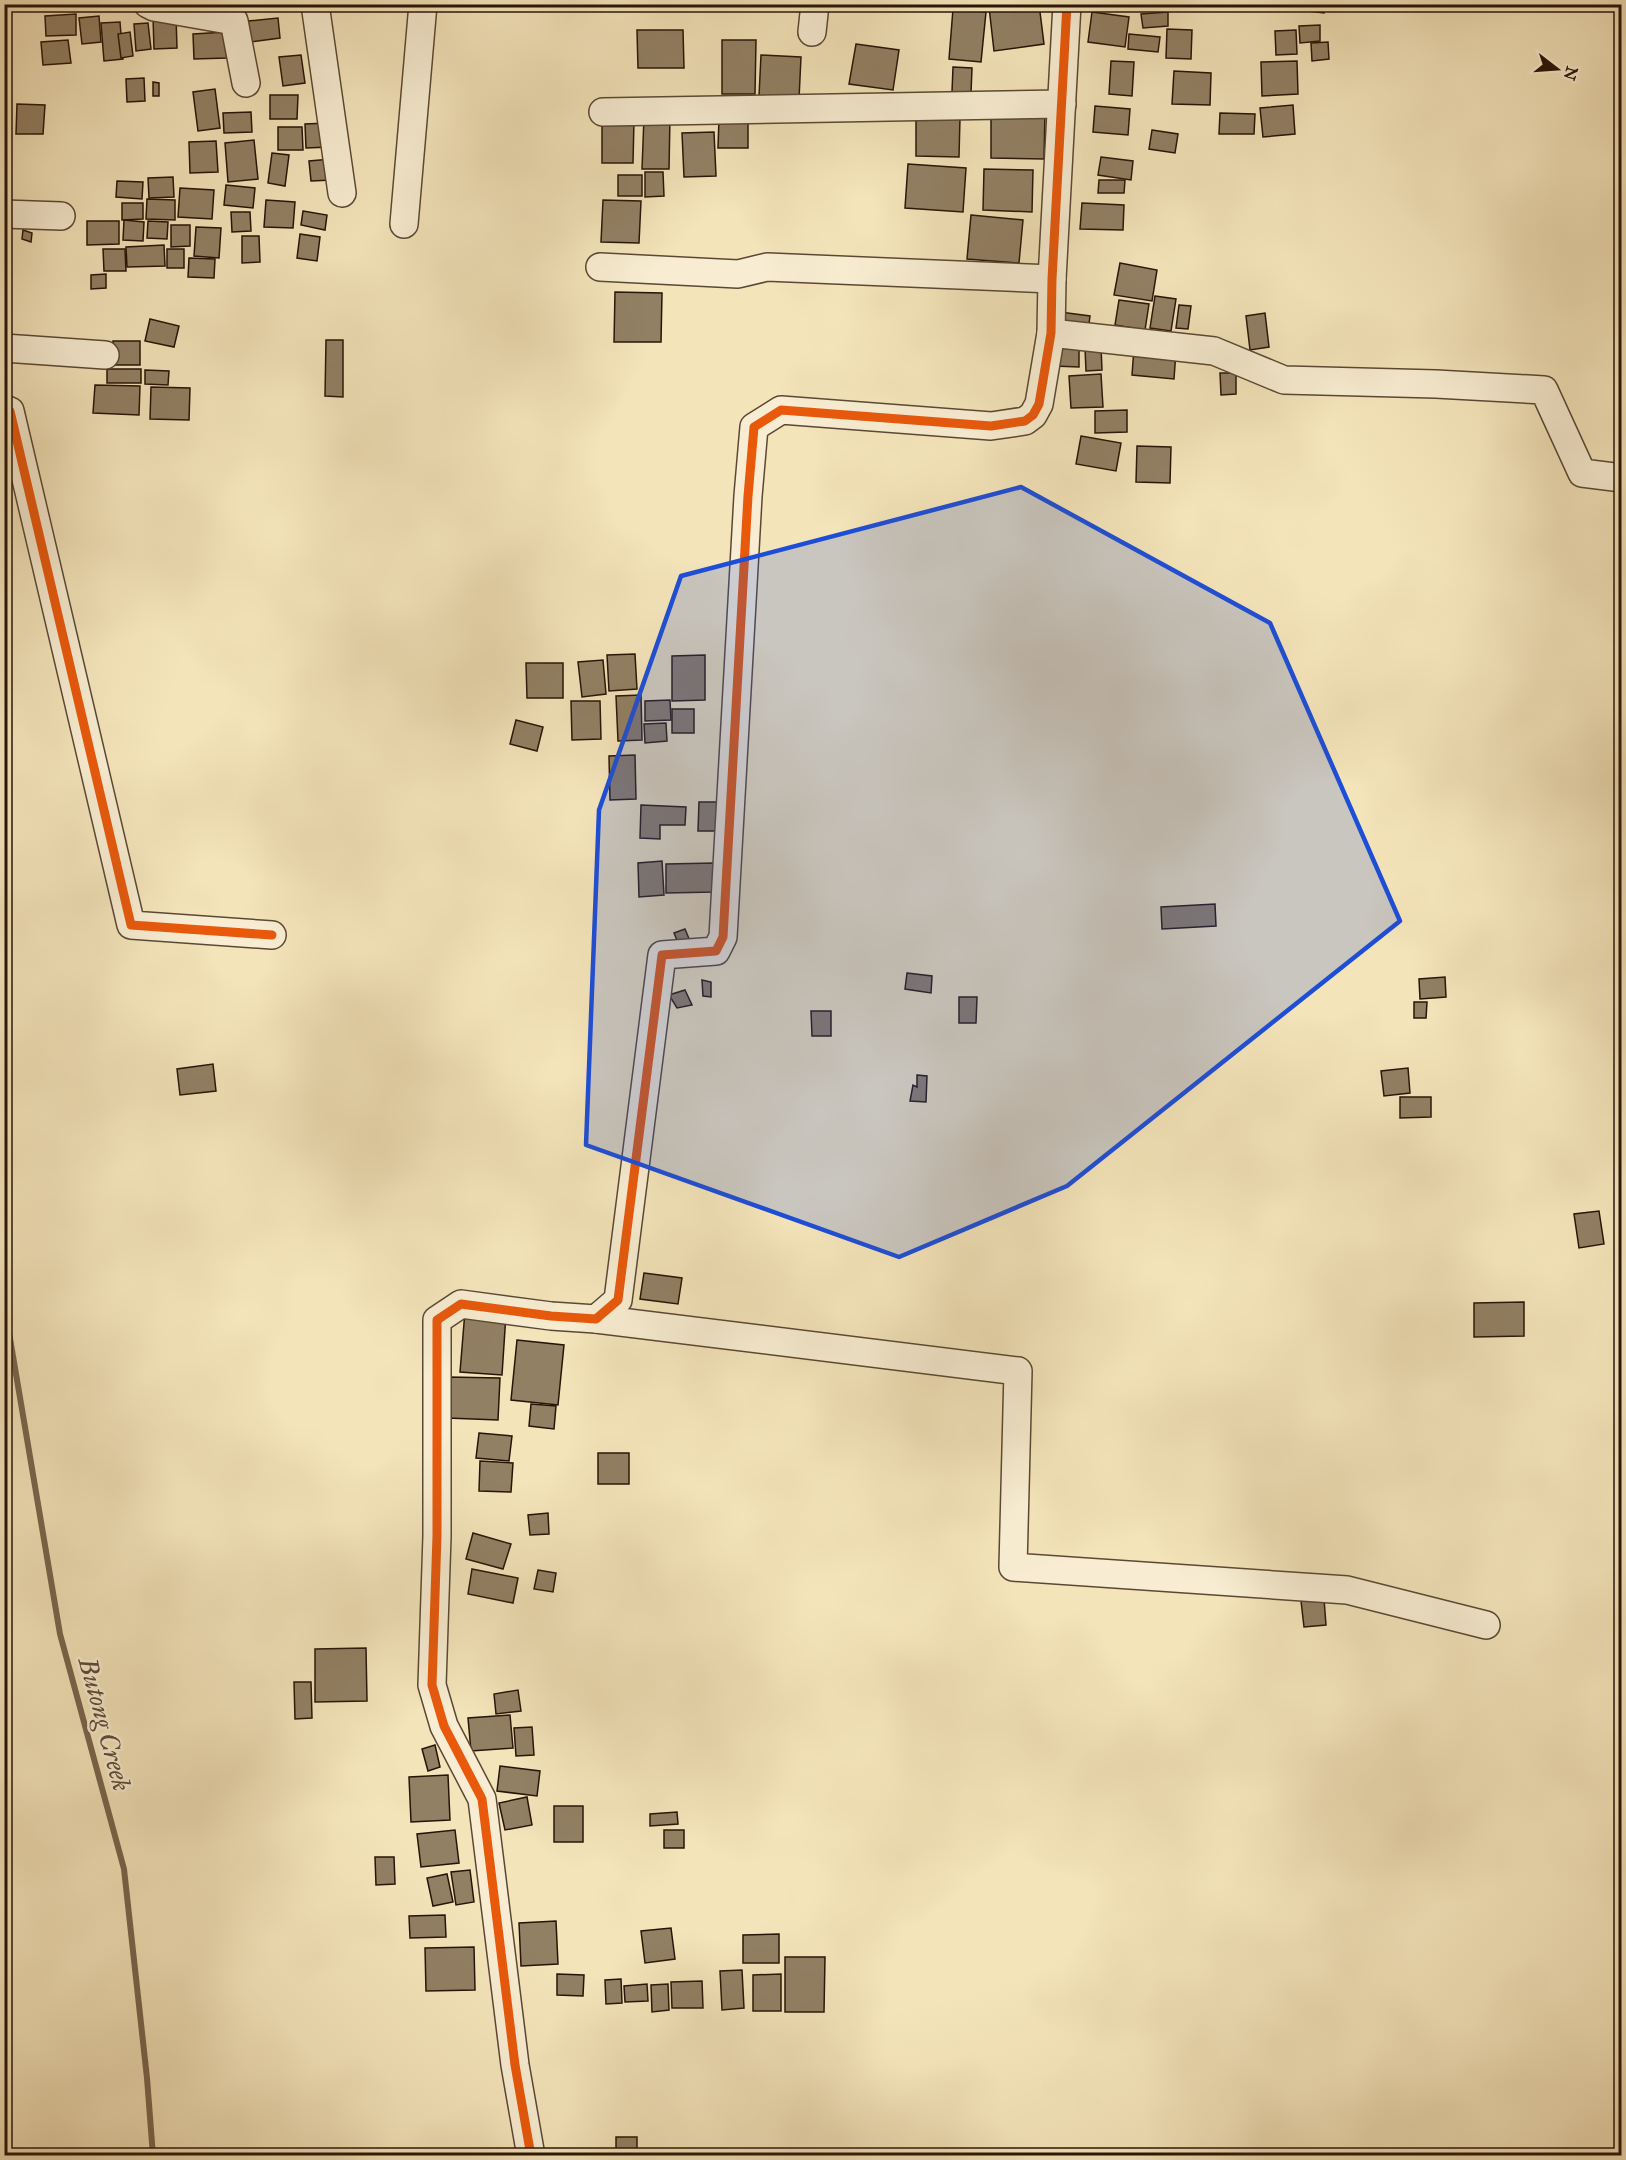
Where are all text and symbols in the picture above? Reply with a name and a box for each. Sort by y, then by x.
north arrow [1527,39,1587,99]
text: N [1560,64,1582,83]
water label: Butong Creek [72,1653,138,1795]

